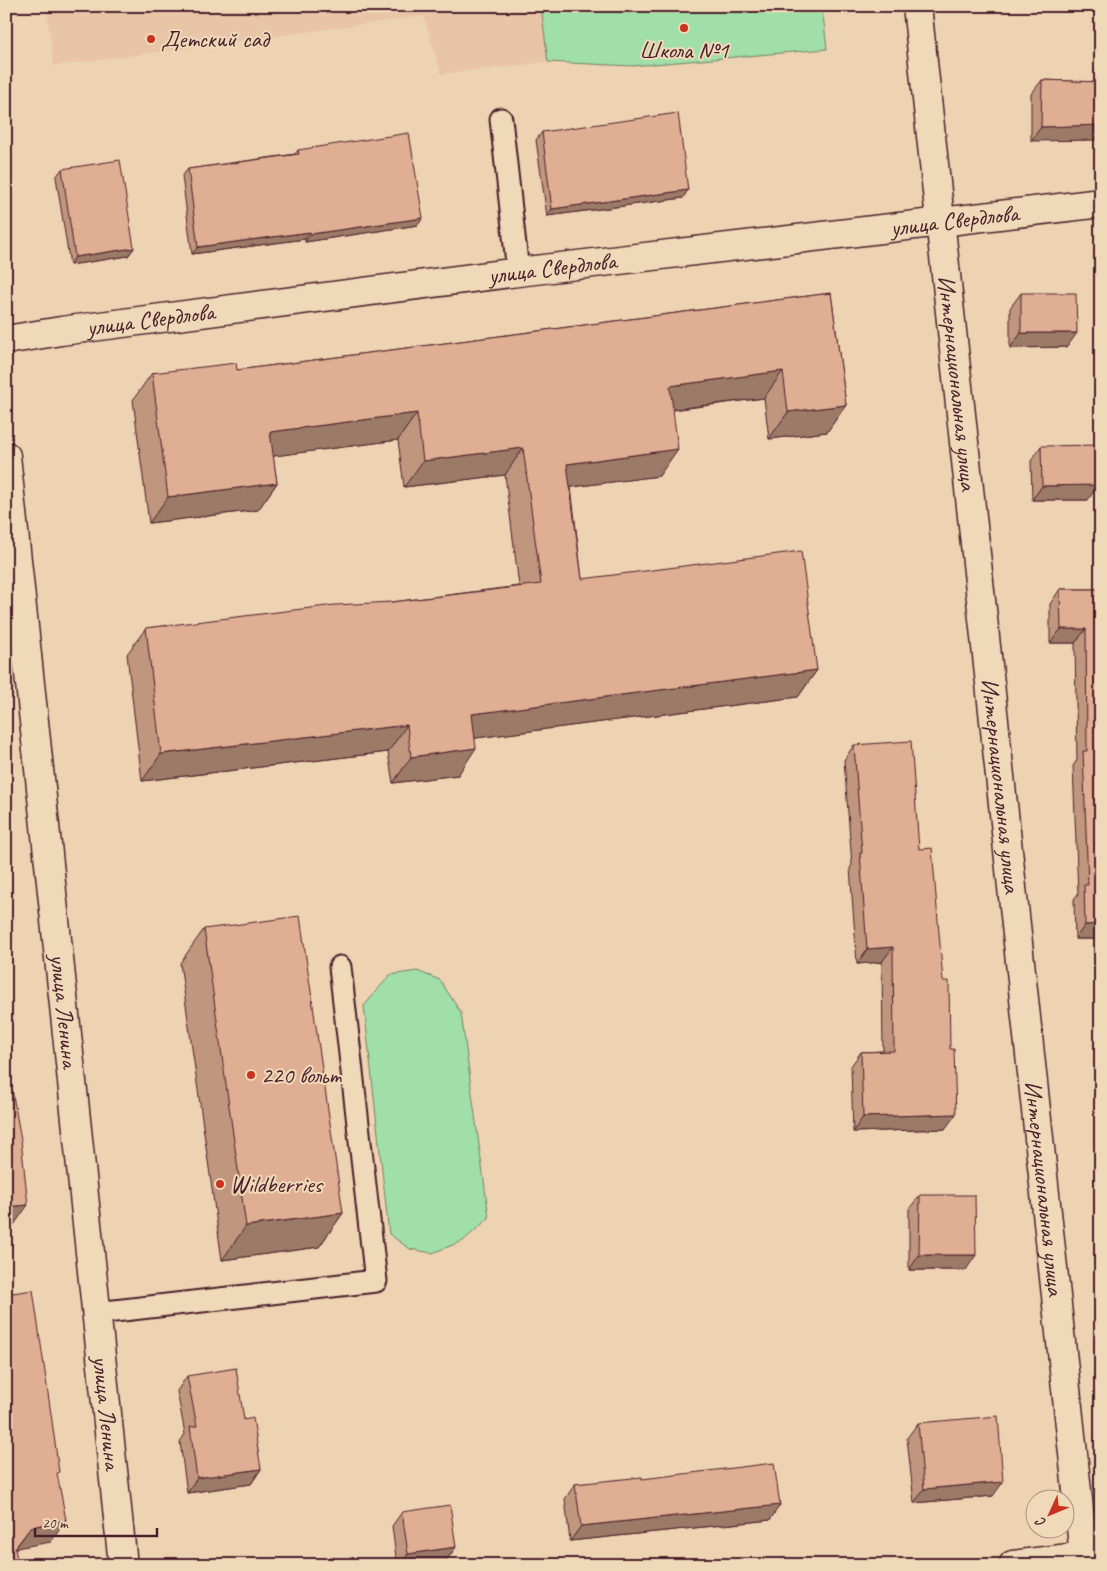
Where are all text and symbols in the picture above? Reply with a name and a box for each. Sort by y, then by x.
marker: Школа №1 [678,22,690,34]
place label: Детский сад [161,24,271,54]
marker: Детский сад [145,33,157,45]
place label: Школа №1 [639,35,730,65]
street label: улица Свердлова [887,198,1022,243]
street label: улица Свердлова [484,245,620,291]
street label: Интернациональная улица [931,274,984,493]
street label: улица Свердлова [83,296,218,343]
street label: Интернациональная улица [975,676,1028,896]
street label: улица Ленина [43,951,86,1071]
place label: 220 вольт [261,1060,342,1090]
marker: 220 вольт [245,1069,257,1081]
street label: Интернациональная улица [1018,1079,1071,1299]
place label: Wildberries [230,1169,324,1199]
marker: Wildberries [214,1178,226,1190]
street label: улица Ленина [86,1352,128,1473]
north arrow [1024,1488,1074,1538]
scale bar [35,1506,158,1538]
text: С [1031,1513,1050,1531]
text: 20 m [42,1514,69,1533]

